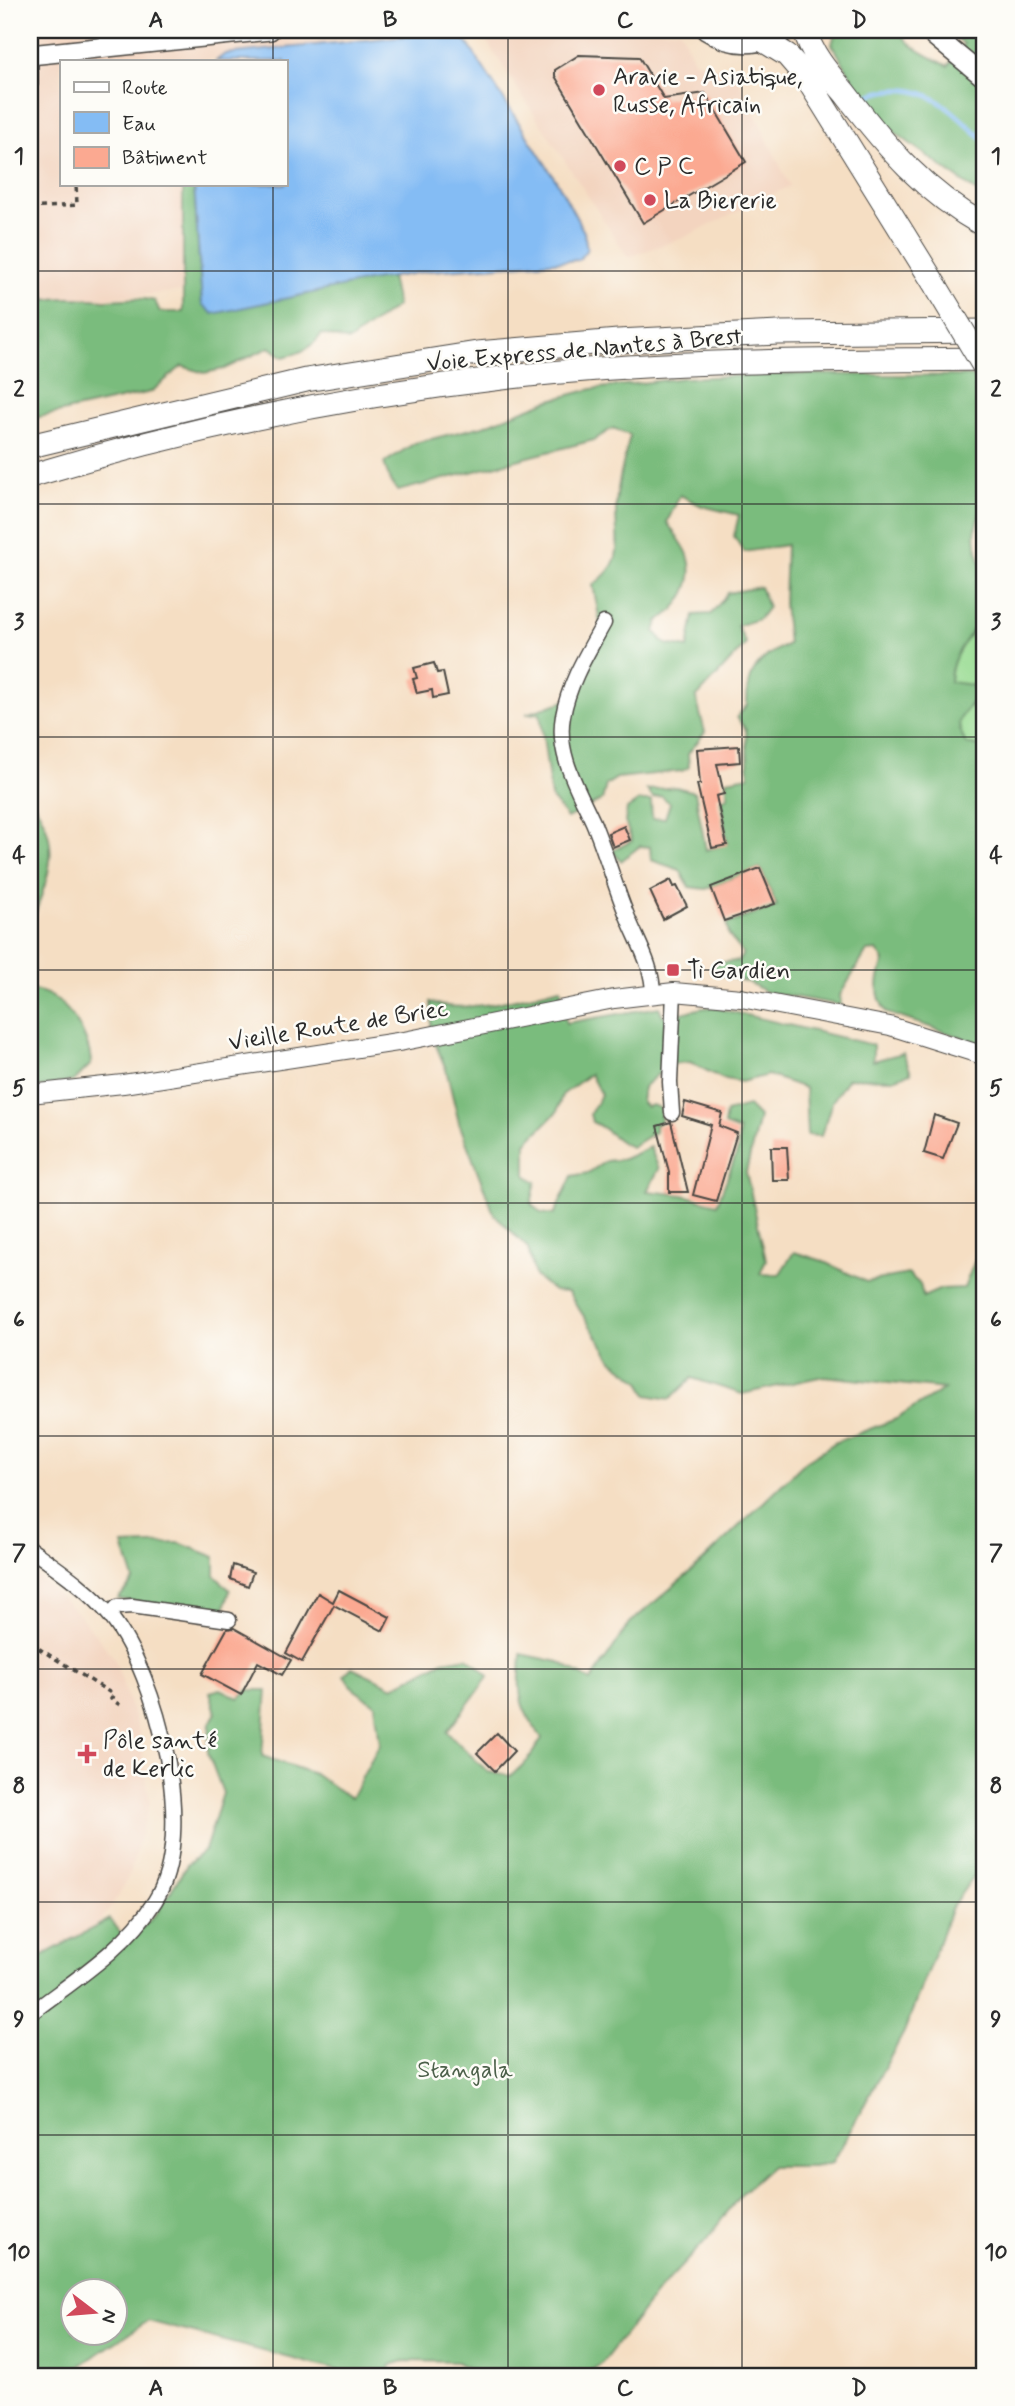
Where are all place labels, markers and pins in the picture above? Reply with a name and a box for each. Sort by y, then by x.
place label: Aravie - Asiatique, Russe, Africain [613,62,803,121]
marker: Aravie - Asiatique, Russe, Africain [591,82,607,98]
place label: C P C [634,152,693,183]
marker: C P C [612,158,628,174]
place label: La Biererie [664,186,777,217]
marker: La Biererie [642,192,658,208]
place label: Ti Gardien [687,956,790,987]
marker: Ti Gardien [665,962,681,978]
place label: Pôle santé de Kerlic [103,1726,217,1785]
marker: Pôle santé de Kerlic [77,1744,97,1764]

